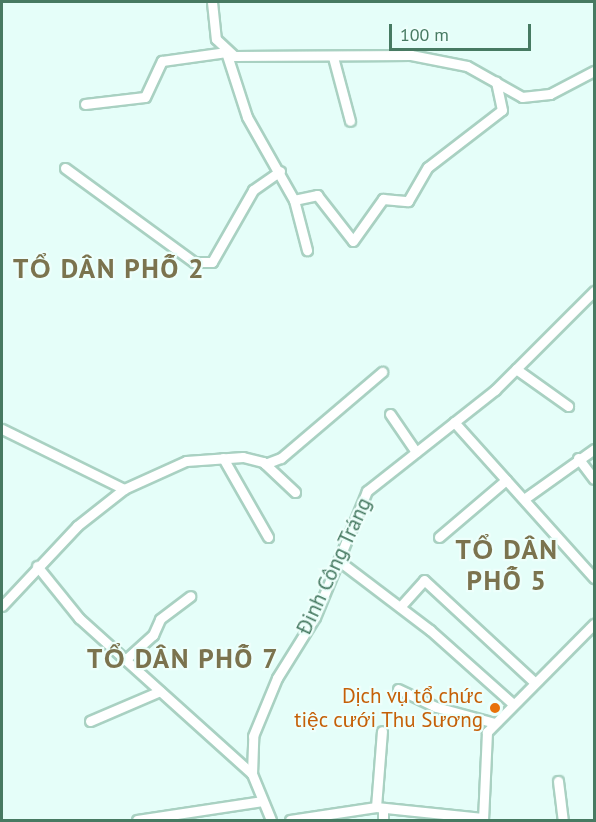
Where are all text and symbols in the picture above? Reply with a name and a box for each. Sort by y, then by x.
scale bar [392,12,534,50]
text: 100 m [400,23,449,46]
district label: TỔ DÂN PHỐ 2 [13,253,205,285]
street label: Đinh Công Tráng [291,493,377,639]
district label: TỔ DÂN PHỐ 5 [456,533,558,596]
district label: TỔ DÂN PHỐ 7 [87,643,279,675]
place label: Dịch vụ tổ chức tiệc cưới Thu Sương [293,683,483,733]
marker: Dịch vụ tổ chức tiệc cưới Thu Sương [488,701,502,715]

